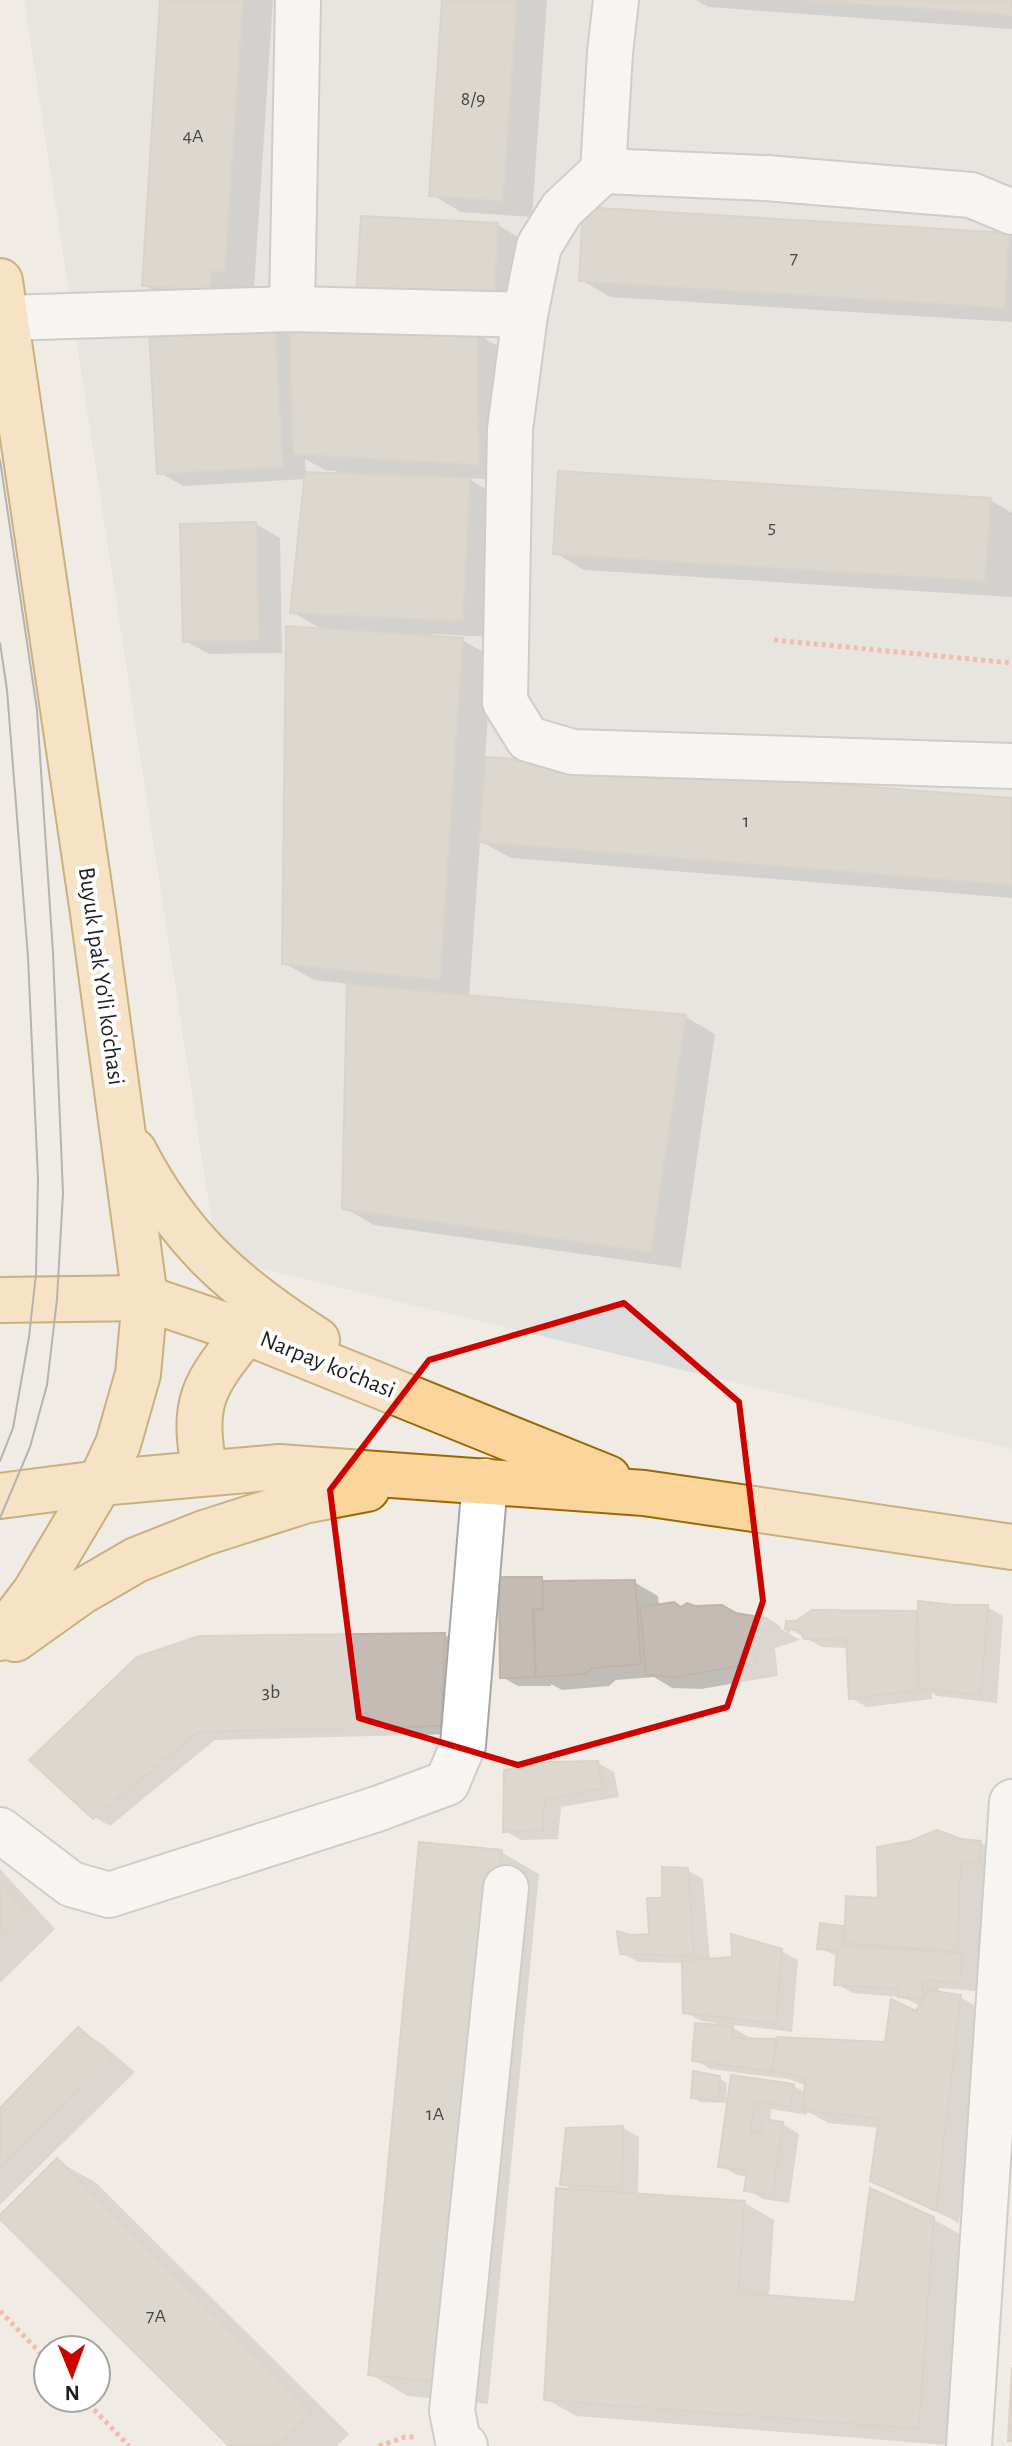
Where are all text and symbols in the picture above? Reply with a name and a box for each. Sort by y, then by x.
house number: 8/9 [461,89,485,109]
house number: 4A [182,126,204,146]
house number: 7 [790,248,798,268]
house number: 5 [768,517,776,537]
house number: 1 [743,811,749,831]
street label: Buyuk Ipak Yo'li ko'chasi [74,866,128,1087]
street label: Narpay ko'chasi [257,1327,399,1403]
house number: 3b [262,1682,280,1702]
house number: 1A [426,2104,445,2124]
house number: 7A [146,2306,166,2326]
north arrow [32,2334,112,2414]
text: N [64,2382,80,2404]

